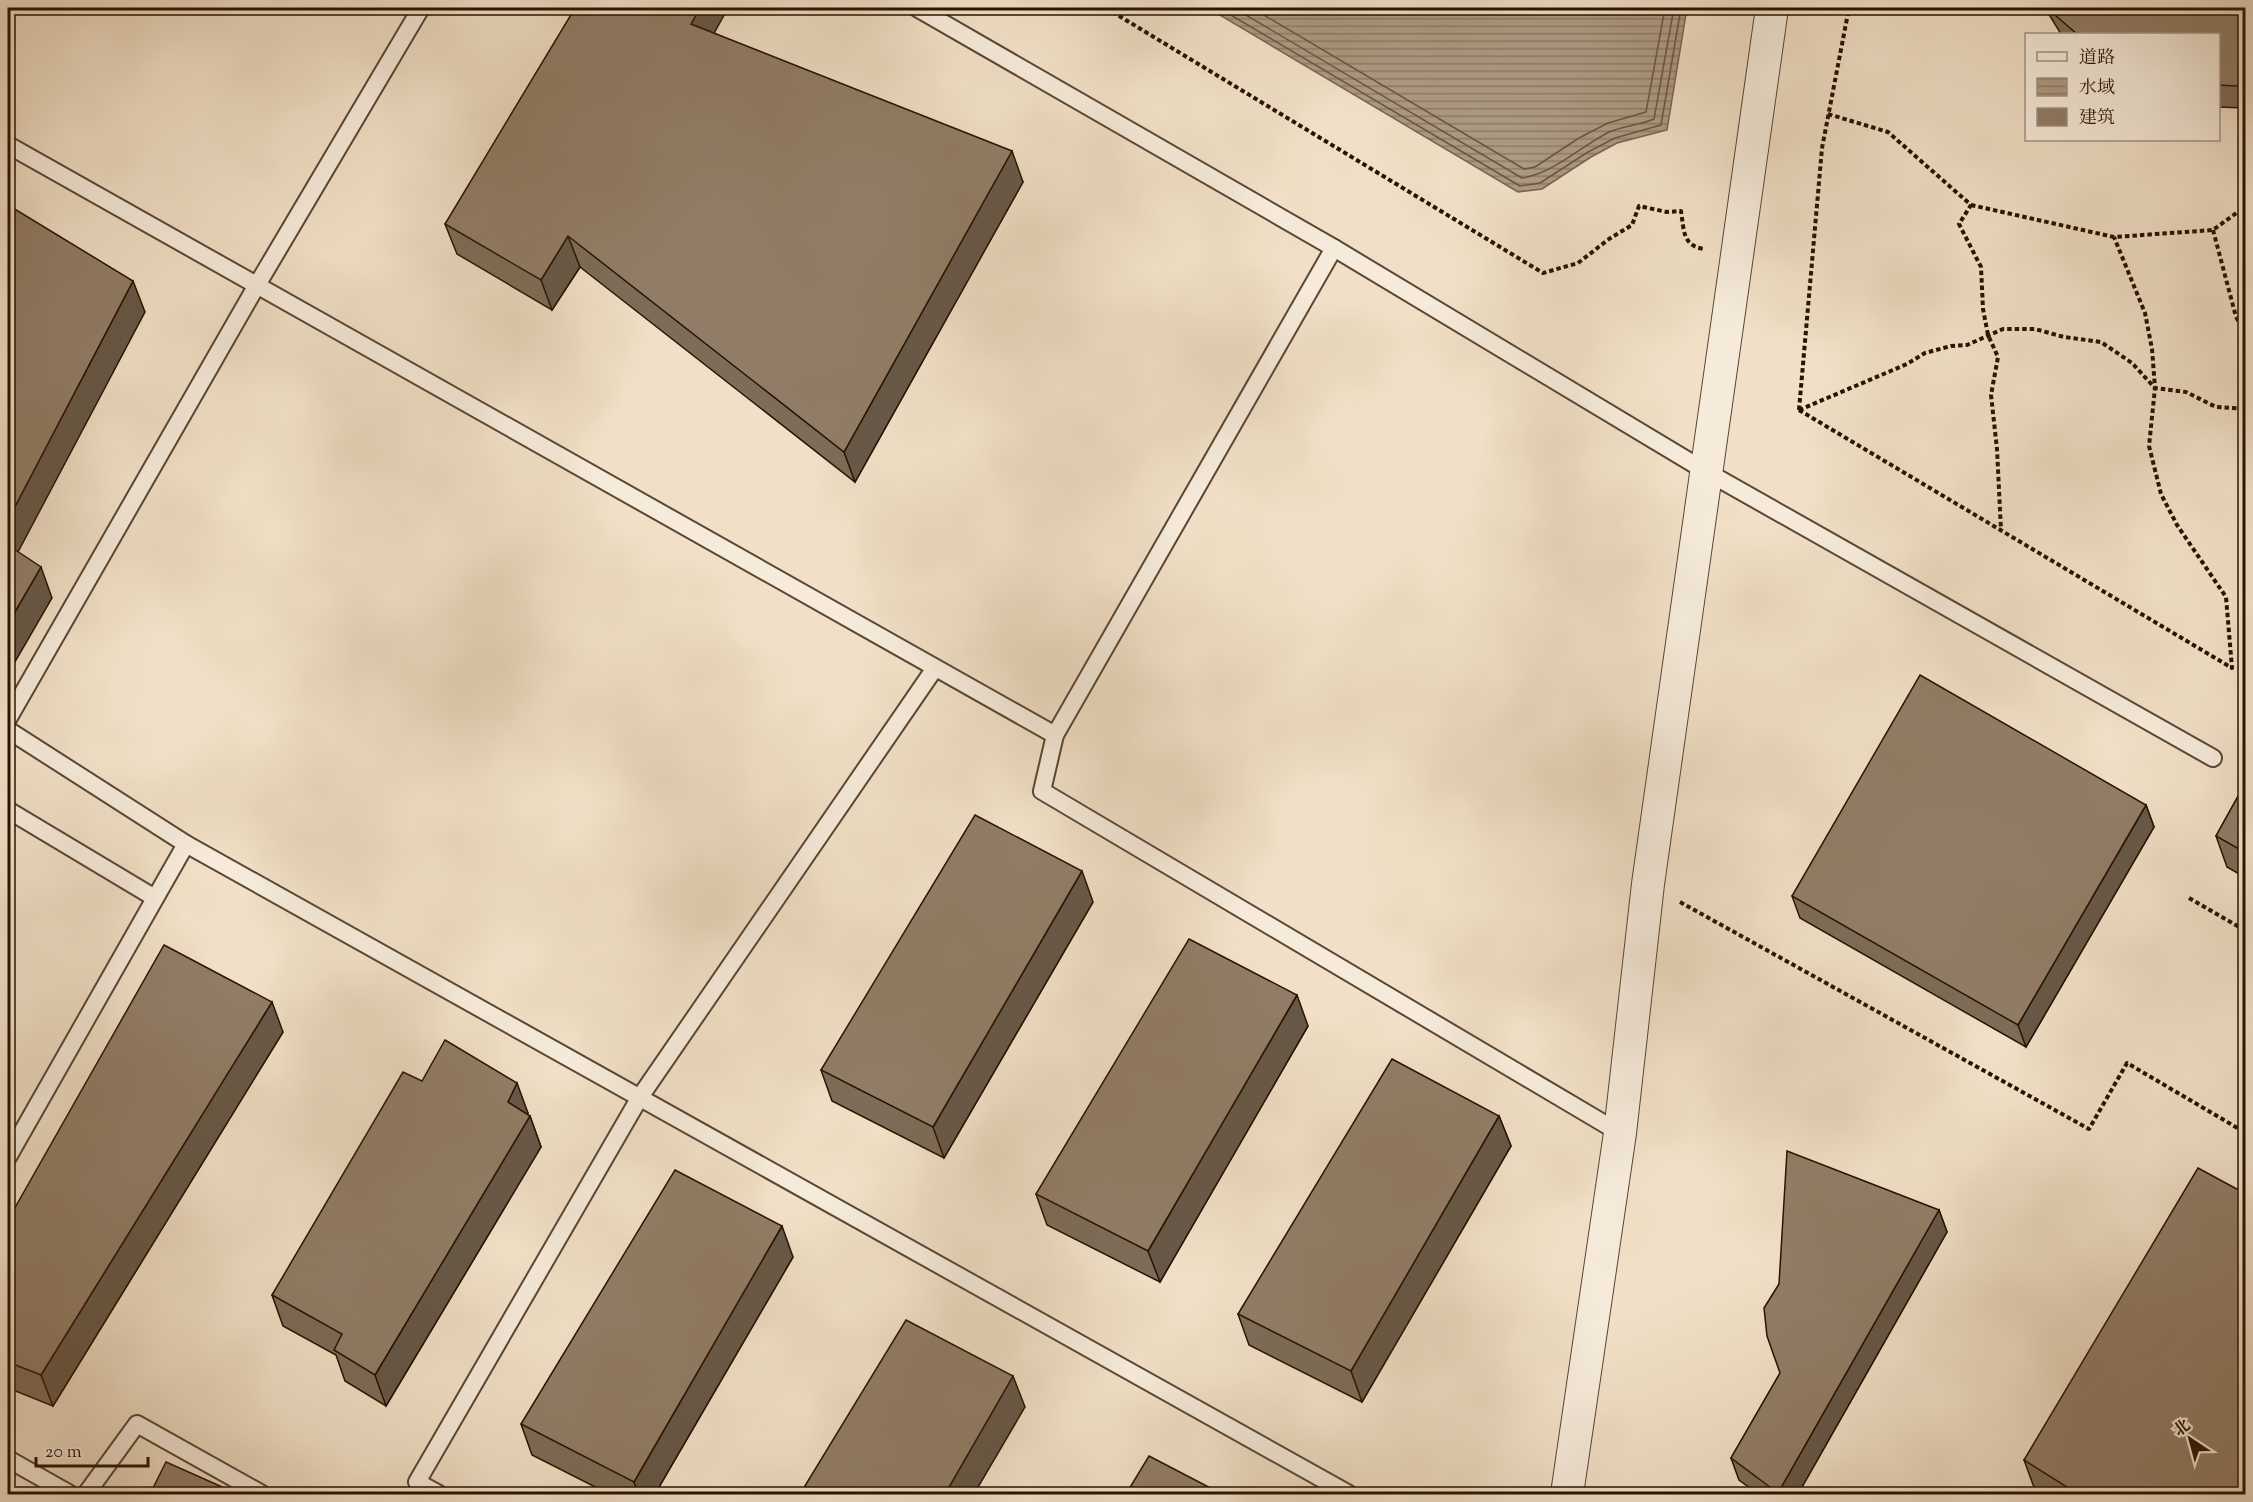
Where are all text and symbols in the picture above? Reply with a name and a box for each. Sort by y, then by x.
legend [2025,33,2220,141]
text: 道路 [2079,46,2115,72]
text: 水域 [2079,76,2115,102]
text: 建筑 [2079,106,2115,132]
north arrow [2160,1409,2220,1469]
text: 北 [2169,1415,2196,1443]
scale bar [36,1430,148,1468]
text: 20 m [45,1440,82,1466]

